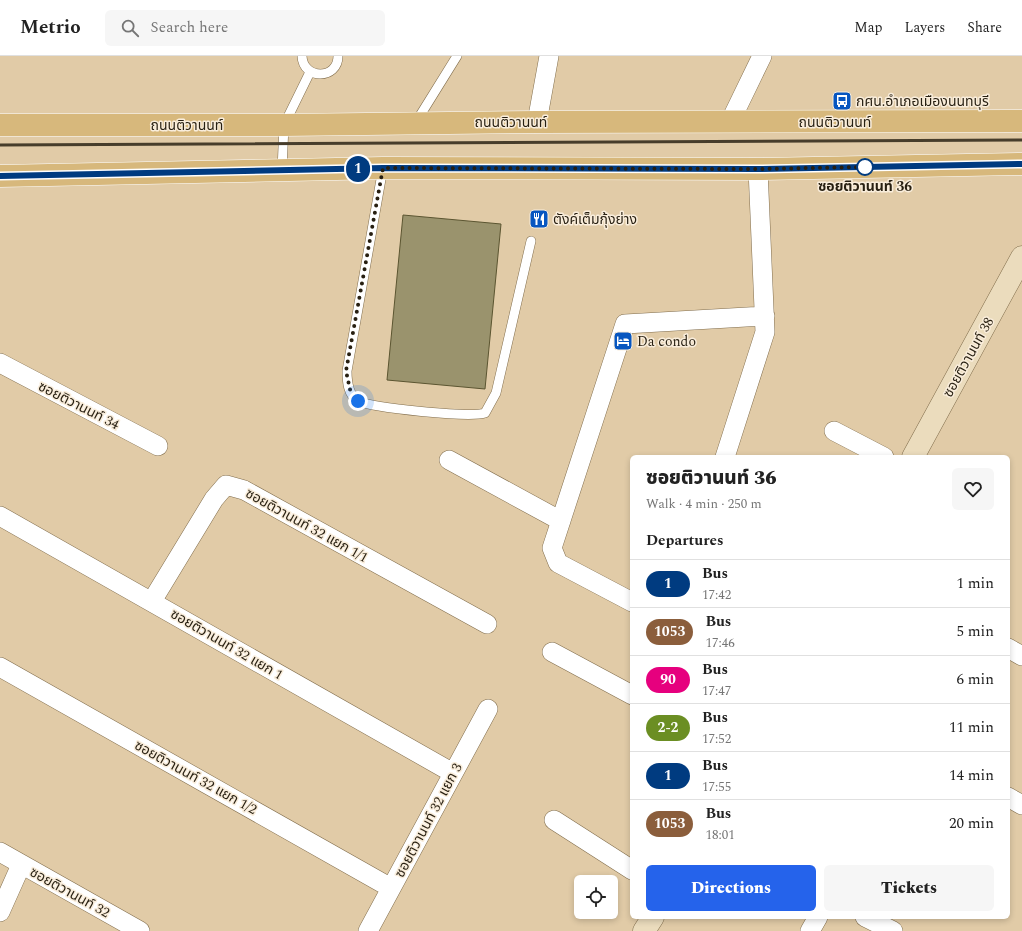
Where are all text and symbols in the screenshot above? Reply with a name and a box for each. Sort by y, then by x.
search box [105,10,385,46]
text: Metrio [20,13,81,42]
text: Search here [151,16,228,39]
icon: search [119,17,141,39]
text: Map [854,17,883,38]
text: Layers [905,17,945,38]
text: Share [967,17,1002,38]
bus stop icon: กศน.อำเภอเมืองนนทบุรี [831,90,853,112]
place label: กศน.อำเภอเมืองนนทบุรี [856,91,989,112]
street label: ถนนติวานนท์ [475,112,547,133]
street label: ถนนติวานนท์ [799,112,871,133]
street label: ถนนติวานนท์ [151,115,223,136]
line badge: 1 [345,156,371,182]
text: 1 [354,158,362,179]
marker: ซอยติวานนท์ 36 [856,158,874,176]
place label: ซอยติวานนท์ 36 [818,176,912,197]
restaurant icon: ตังค์เต็มกุ้งย่าง [528,208,550,230]
place label: ตังค์เต็มกุ้งย่าง [553,209,637,230]
street label: ซอยติวานนท์ 38 [938,313,999,401]
hotel icon: Da condo [612,330,634,352]
place label: Da condo [637,331,696,352]
street label: ซอยติวานนท์ 34 [34,376,123,435]
your location [348,391,368,411]
text: ซอยติวานนท์ 36 [646,464,777,493]
button: heart [952,468,994,510]
street label: ซอยติวานนท์ 32 แยก 1/1 [242,483,372,568]
text: Walk · 4 min · 250 m [646,494,762,514]
text: Departures [646,529,724,552]
text: Bus [702,562,728,585]
text: 1 min [956,572,994,595]
text: 1 [664,573,672,594]
text: 17:42 [702,585,731,605]
street label: ซอยติวานนท์ 32 แยก 1 [166,604,287,685]
text: Bus [705,610,731,633]
text: 5 min [956,620,994,643]
text: 1053 [654,621,685,642]
text: 17:46 [705,633,735,653]
text: Bus [702,658,728,681]
text: 6 min [956,668,994,691]
text: 90 [660,669,676,690]
text: 17:47 [702,681,731,701]
text: Bus [702,706,728,729]
text: 11 min [949,716,994,739]
text: 2-2 [658,717,678,738]
text: 17:52 [702,729,731,749]
street label: ซอยติวานนท์ 32 แยก 1/2 [131,735,261,820]
text: Bus [702,754,728,777]
street label: ซอยติวานนท์ 32 แยก 3 [389,759,468,881]
text: 14 min [949,764,994,787]
text: 1 [664,765,672,786]
text: 17:55 [702,777,731,797]
text: Bus [705,802,731,825]
text: 20 min [949,812,994,835]
text: 1053 [654,813,685,834]
text: 18:01 [705,825,735,845]
street label: ซอยติวานนท์ 32 [26,862,114,923]
button: Directions [646,865,816,911]
button: Tickets [824,865,994,911]
map controls [574,875,618,919]
button: locate [574,875,618,919]

